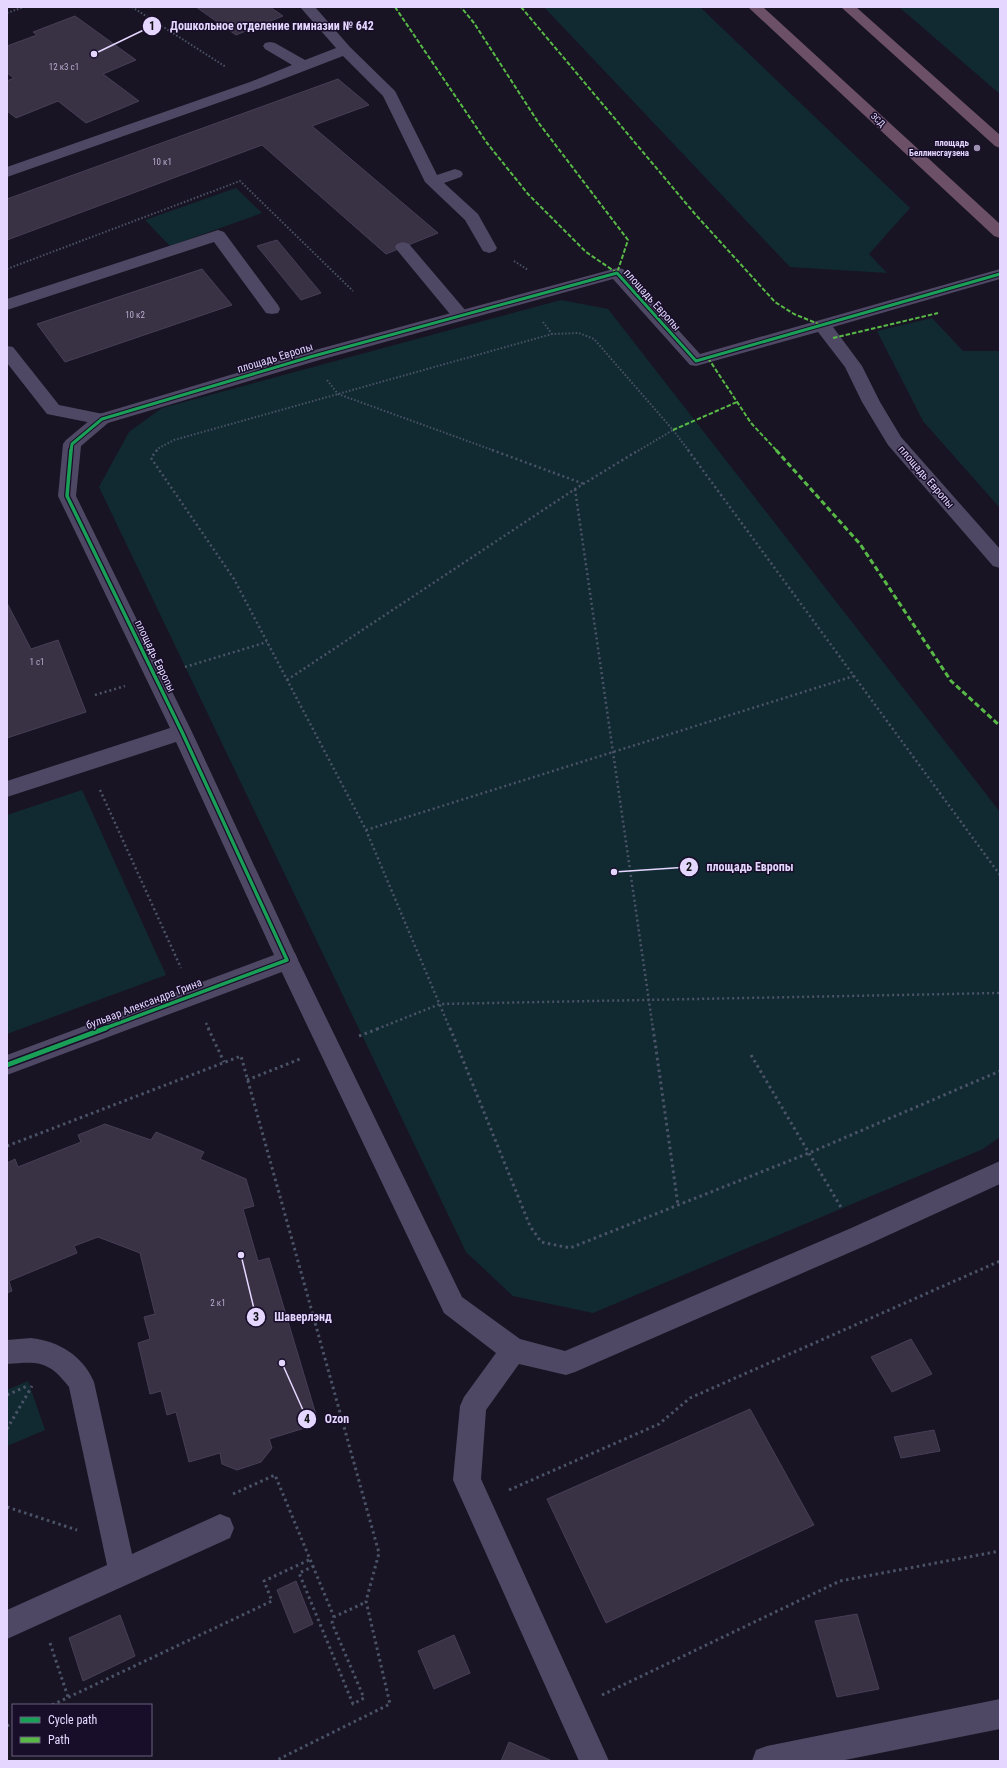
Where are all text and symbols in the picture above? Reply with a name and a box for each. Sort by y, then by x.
callout: Дошкольное отделение гимназии № 642 [142,14,382,38]
text: 1 [149,19,155,33]
text: Дошкольное отделение гимназии № 642 [170,19,374,33]
house number: 12 к3 с1 [49,62,79,72]
street label: ЗСД [869,111,887,129]
place label: площадь Беллинсгаузена [909,138,970,158]
marker: площадь Беллинсгаузена [972,143,982,153]
house number: 10 к1 [152,157,172,167]
street label: площадь Европы [621,266,683,334]
house number: 10 к2 [125,310,145,320]
street label: площадь Европы [235,340,315,376]
street label: площадь Европы [895,443,957,511]
street label: площадь Европы [132,618,178,694]
house number: 1 с1 [29,657,45,667]
callout: площадь Европы [679,855,802,879]
text: 2 [686,860,692,874]
text: площадь Европы [706,860,794,874]
street label: бульвар Александра Грина [84,976,204,1032]
house number: 2 к1 [210,1298,226,1308]
callout: Шаверлэнд [246,1305,340,1329]
text: 3 [253,1310,259,1324]
text: Шаверлэнд [274,1310,332,1324]
callout: Ozon [297,1407,358,1431]
text: 4 [304,1412,310,1426]
text: Ozon [325,1412,349,1426]
legend [12,1704,152,1756]
text: Cycle path [48,1713,98,1727]
text: Path [48,1733,70,1747]

